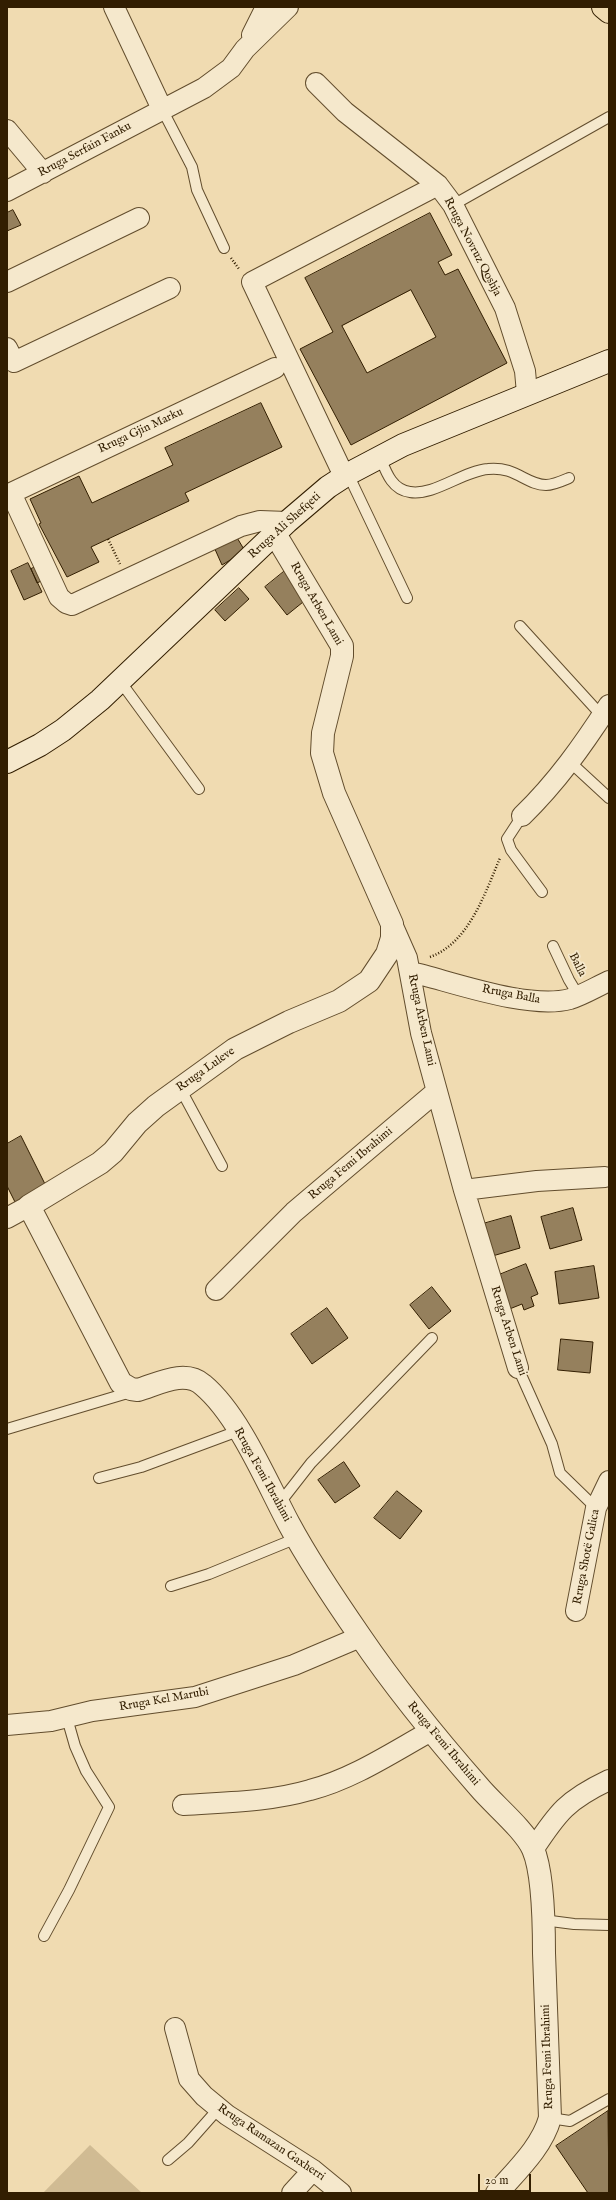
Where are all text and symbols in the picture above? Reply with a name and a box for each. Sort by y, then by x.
street label: Rruga Serfain Fanku [36,119,134,181]
street label: Rruga Novruz Qoshja [440,195,504,299]
street label: Rruga Gjin Marku [96,405,186,457]
street label: Rruga Ali Shefqeti [246,490,324,562]
street label: Rruga Arben Lami [286,560,346,648]
street label: Balla [565,951,589,979]
street label: Rruga Arben Lami [404,973,438,1067]
street label: Rruga Balla [481,982,541,1008]
street label: Rruga Luleve [174,1045,238,1095]
street label: Rruga Femi Ibrahimi [306,1125,396,1203]
street label: Rruga Arben Lami [487,1284,529,1378]
street label: Rruga Femi Ibrahimi [230,1425,294,1525]
street label: Rruga Shotë Galica [571,1508,603,1606]
street label: Rruga Kel Marubi [118,1685,210,1715]
street label: Rruga Femi Ibrahimi [404,1699,482,1789]
street label: Rruga Femi Ibrahimi [539,2004,557,2110]
street label: Rruga Ramazan Gaxherri [214,2102,328,2184]
scale bar [480,2166,533,2192]
text: 20 m [485,2173,508,2188]

